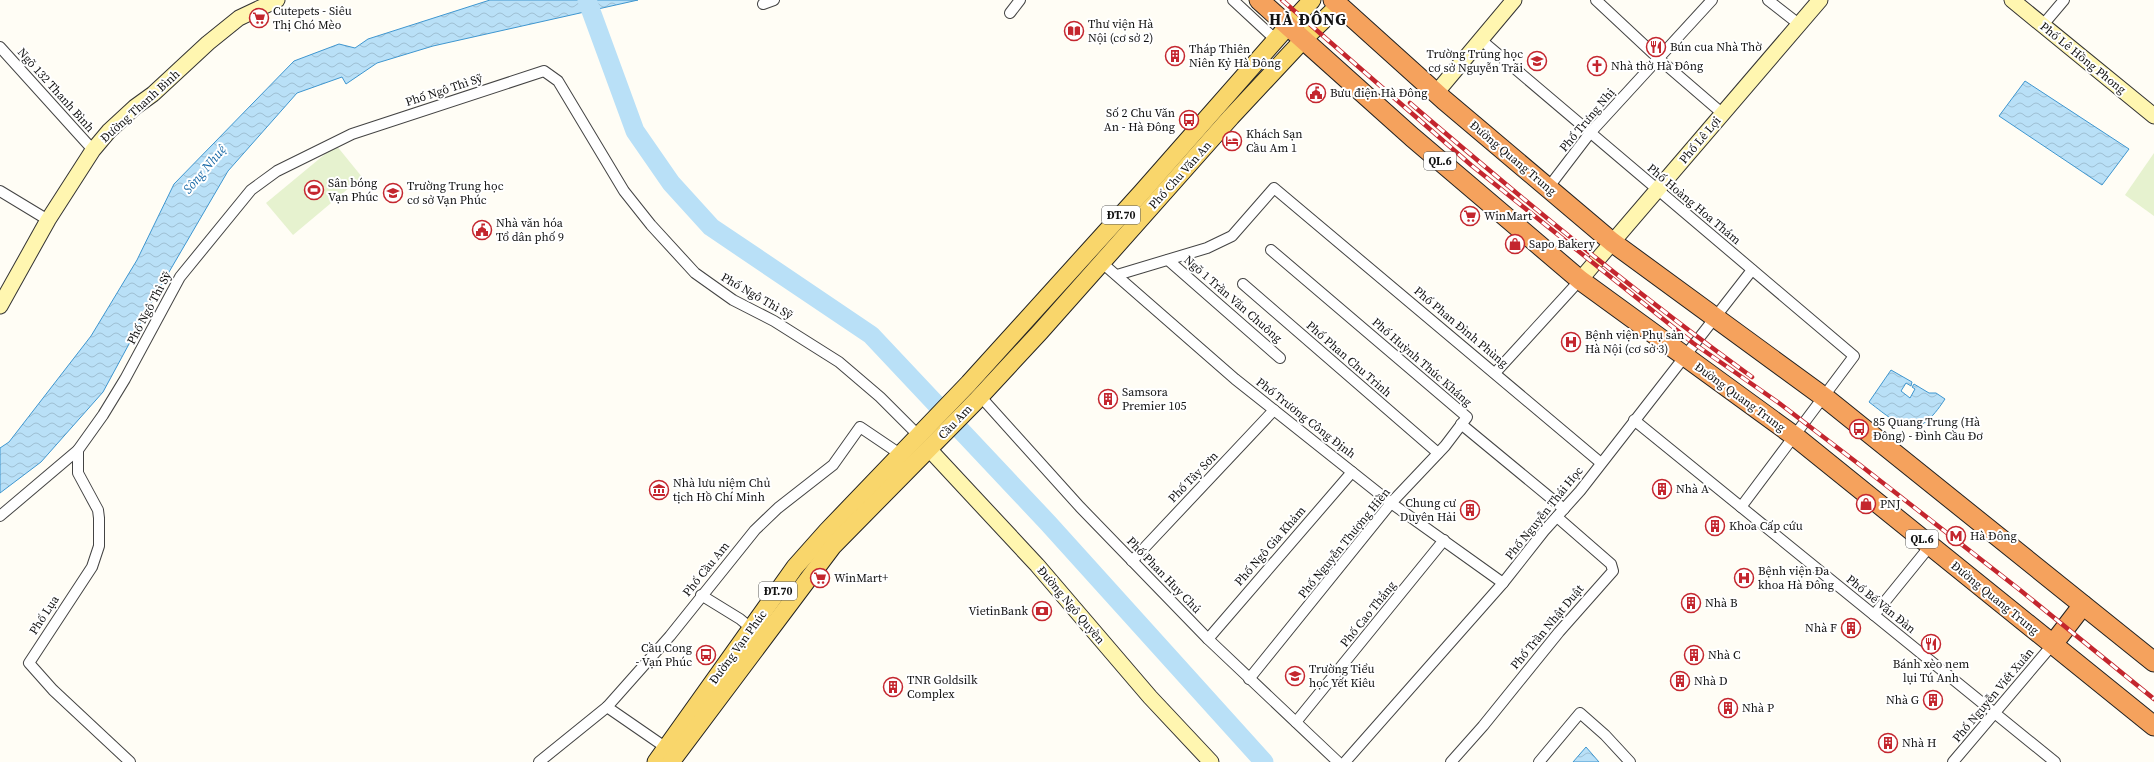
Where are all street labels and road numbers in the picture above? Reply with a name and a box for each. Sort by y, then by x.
street label: Phố Lê Hồng Phong [2037,18,2129,98]
street label: Ngõ 132 Thanh Bình [14,45,98,135]
street label: Đường Thanh Bình [97,66,183,146]
street label: Phố Ngô Thì Sỹ [403,70,485,110]
street label: Phố Trưng Nhị [1556,85,1619,155]
street label: Phố Lê Lợi [1676,113,1725,167]
street label: Đường Quang Trung [1466,117,1560,199]
street label: Phố Chu Văn An [1145,138,1215,212]
road number: QL.6 [1424,152,1456,170]
street label: Phố Hoàng Hoa Thám [1644,160,1744,248]
road number: ĐT.70 [1102,206,1140,224]
street label: Ngõ 1 Trần Văn Chuông [1181,252,1285,346]
street label: Phố Ngô Thì Sỹ [123,268,175,347]
street label: Phố Ngô Thì Sỹ [718,269,797,323]
street label: Phố Phan Đình Phùng [1411,283,1511,371]
street label: Phố Huỳnh Thúc Kháng [1369,314,1475,410]
street label: Phố Phan Chu Trinh [1303,317,1395,401]
street label: Đường Quang Trung [1691,359,1789,435]
street label: Phố Trương Công Định [1253,374,1359,462]
street label: Cầu Am [935,401,976,443]
street label: Phố Tây Sơn [1165,448,1221,506]
street label: Phố Nguyễn Thái Học [1501,463,1587,563]
street label: Phố Nguyễn Thượng Hiền [1294,484,1394,602]
street label: Phố Ngô Gia Khảm [1231,503,1309,589]
road number: QL.6 [1906,530,1938,548]
street label: Phố Phan Huy Chú [1123,533,1205,617]
street label: Phố Cầu Am [679,538,733,600]
street label: Đường Quang Trung [1948,558,2042,638]
street label: Đường Ngô Quyền [1034,563,1108,647]
street label: Phố Bế Văn Đàn [1843,571,1919,637]
street label: Phố Cao Thắng [1336,578,1400,650]
street label: Phố Trần Nhật Duật [1507,581,1587,673]
road number: ĐT.70 [759,582,797,600]
street label: Phố Lụa [25,592,63,638]
street label: Đường Vạn Phúc [706,606,770,687]
street label: Phố Nguyễn Viết Xuân [1949,644,2037,746]

